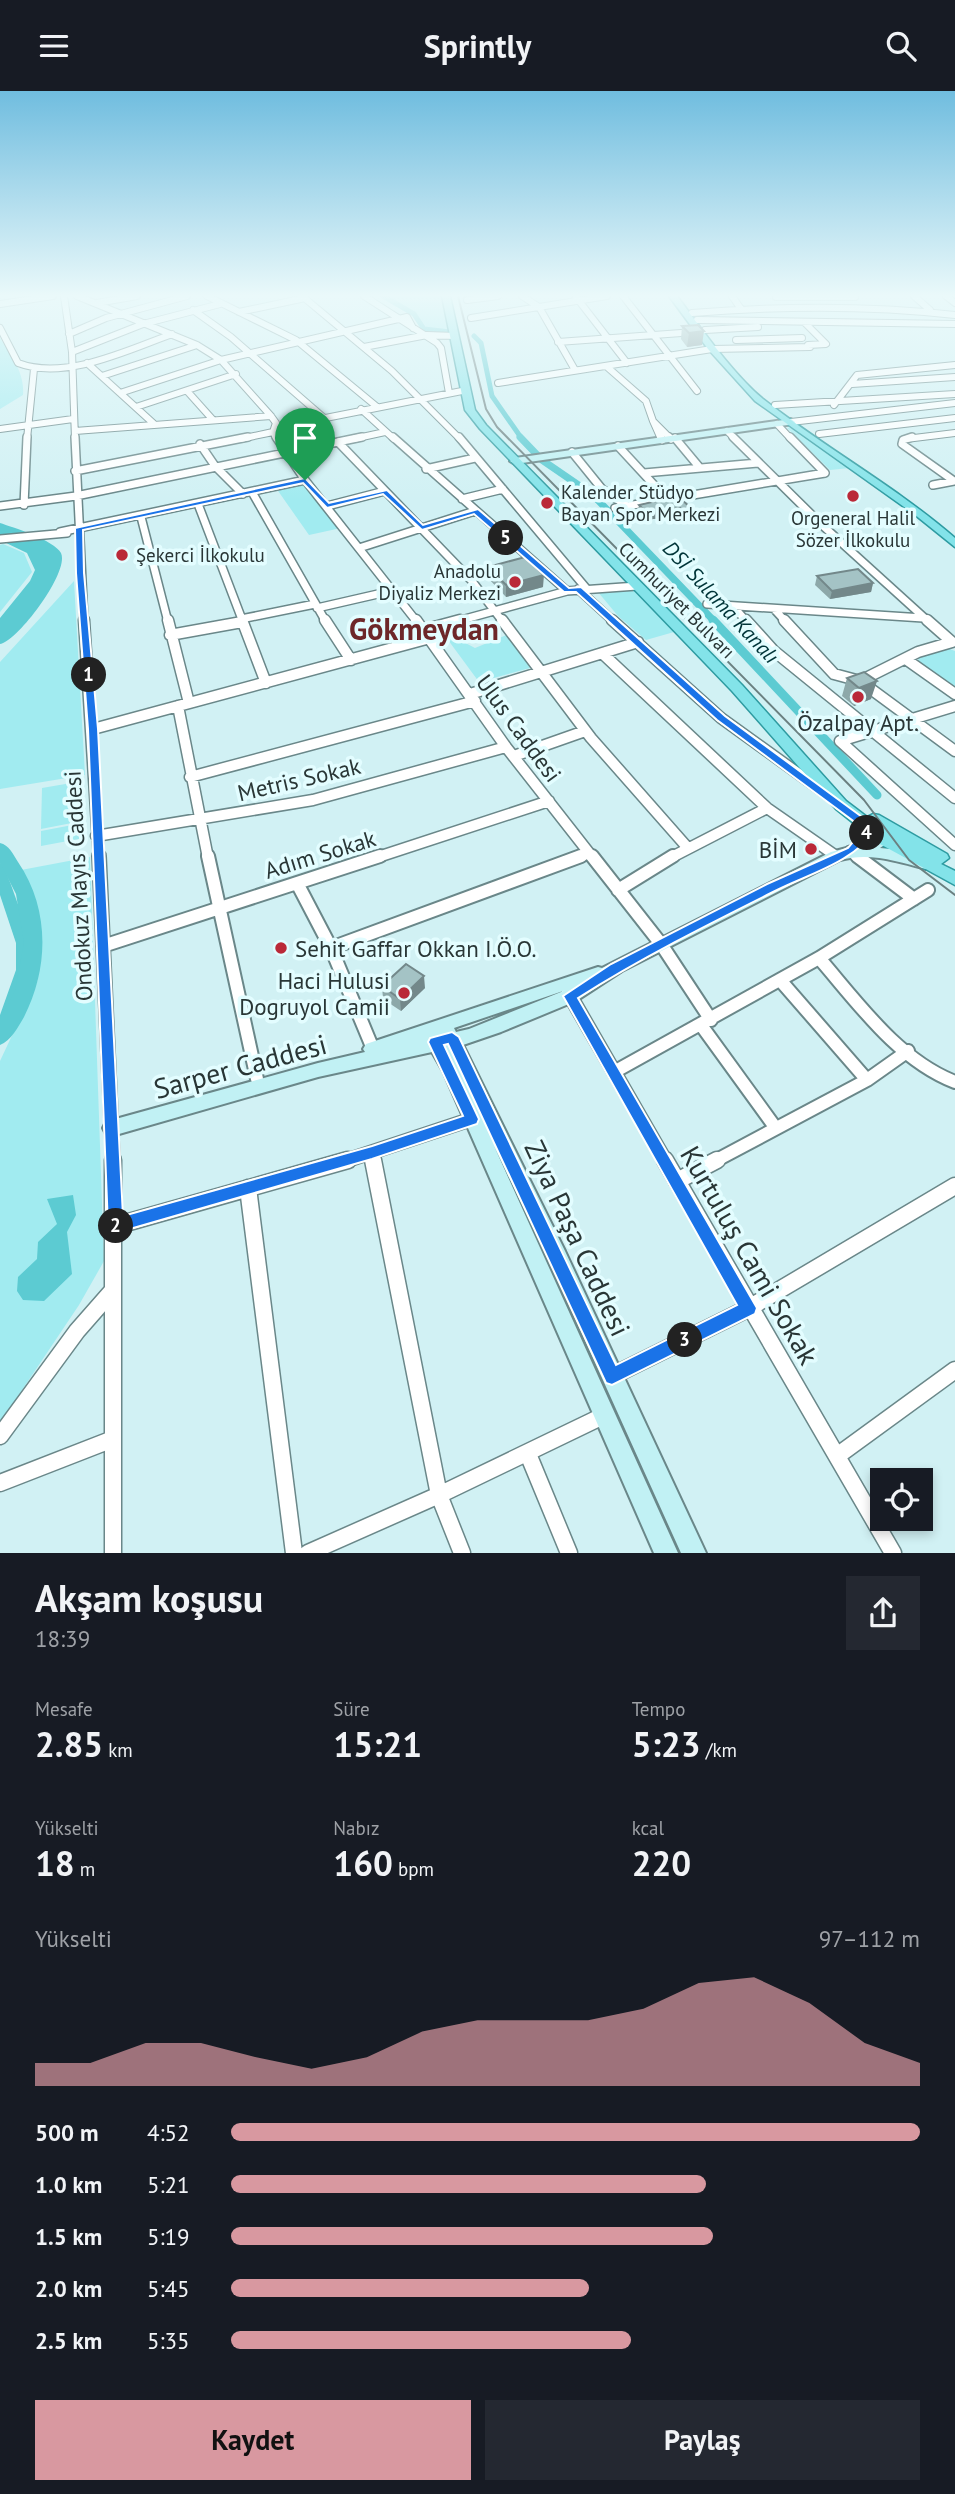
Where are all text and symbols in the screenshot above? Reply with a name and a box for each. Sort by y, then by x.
text: Sprintly [424,25,531,67]
icon: menu [35,27,73,65]
icon: search [882,27,920,65]
pin [275,408,335,480]
icon: arrive [286,419,324,457]
place label: Kalender Stüdyo Bayan Spor Merkezi [561,480,720,526]
marker: Orgeneral Halil Sözer İlkokulu [845,488,861,504]
marker: Kalender Stüdyo Bayan Spor Merkezi [539,495,555,511]
place label: Orgeneral Halil Sözer İlkokulu [791,506,916,552]
pin: 5 [489,521,524,555]
text: 5 [500,525,511,549]
water label: DSİ Sulama Kanalı [657,535,785,669]
street label: Cumhuriyet Bulvarı [614,537,740,663]
place label: Şekerci İlkokulu [136,543,265,567]
marker: Şekerci İlkokulu [114,547,130,563]
place label: Anadolu Diyaliz Merkezi [379,559,501,605]
marker: Anadolu Diyaliz Merkezi [507,574,523,590]
district label: Gökmeydan [349,609,499,648]
pin: 1 [72,657,106,693]
text: 1 [83,662,94,686]
street label: Ulus Caddesi [470,668,568,788]
marker: Özalpay Apt. [850,689,866,705]
place label: Özalpay Apt. [797,708,919,737]
street label: Metris Sokak [235,751,363,807]
street label: Ondokuz Mayıs Caddesi [57,770,99,1002]
pin: 4 [850,815,884,851]
text: 4 [861,820,872,844]
street label: Adım Sokak [261,823,379,885]
place label: BİM [759,835,797,864]
marker: BİM [803,841,819,857]
place label: Sehit Gaffar Okkan I.Ö.O. [295,934,537,963]
marker: Sehit Gaffar Okkan I.Ö.O. [273,940,289,956]
place label: Haci Hulusi Dogruyol Camii [239,966,390,1021]
marker: Haci Hulusi Dogruyol Camii [396,985,412,1001]
street label: Sarper Caddesi [149,1025,331,1107]
street label: Ziya Paşa Caddesi [516,1134,640,1342]
street label: Kurtuluş Cami Sokak [672,1139,828,1372]
pin: 2 [99,1209,134,1243]
text: 2 [110,1213,121,1237]
pin: 3 [668,1323,702,1357]
text: 3 [679,1327,690,1351]
map controls [870,1468,933,1531]
button: locate [870,1468,933,1531]
text: Akşam koşusu [35,1573,263,1622]
button: share [846,1576,920,1650]
text: 18:39 [35,1624,90,1653]
text: Mesafe [35,1697,93,1721]
text: Süre [333,1697,370,1721]
text: Tempo [632,1697,685,1721]
text: 2.85 [35,1721,103,1767]
text: 15:21 [333,1721,422,1767]
text: 5:23 [632,1721,701,1767]
text: km [103,1738,133,1762]
text: /km [701,1738,737,1762]
text: Yükselti [35,1816,99,1840]
text: Nabız [333,1816,379,1840]
text: kcal [632,1816,664,1840]
text: 18 [35,1840,75,1886]
text: 160 [333,1840,393,1886]
text: 220 [632,1840,691,1886]
text: m [75,1857,95,1881]
text: bpm [393,1857,434,1881]
text: Yükselti [35,1924,112,1953]
text: 97–112 m [819,1924,920,1953]
text: 500 m [35,2118,98,2147]
text: 4:52 [147,2118,190,2147]
text: 1.0 km [35,2170,102,2199]
text: 5:21 [147,2170,190,2199]
text: 1.5 km [35,2222,102,2251]
text: 5:19 [147,2222,190,2251]
text: 2.0 km [35,2274,102,2303]
text: 5:45 [147,2274,190,2303]
text: 2.5 km [35,2326,102,2355]
text: 5:35 [147,2326,190,2355]
button: Kaydet [35,2400,471,2480]
button: Paylaş [485,2400,920,2480]

